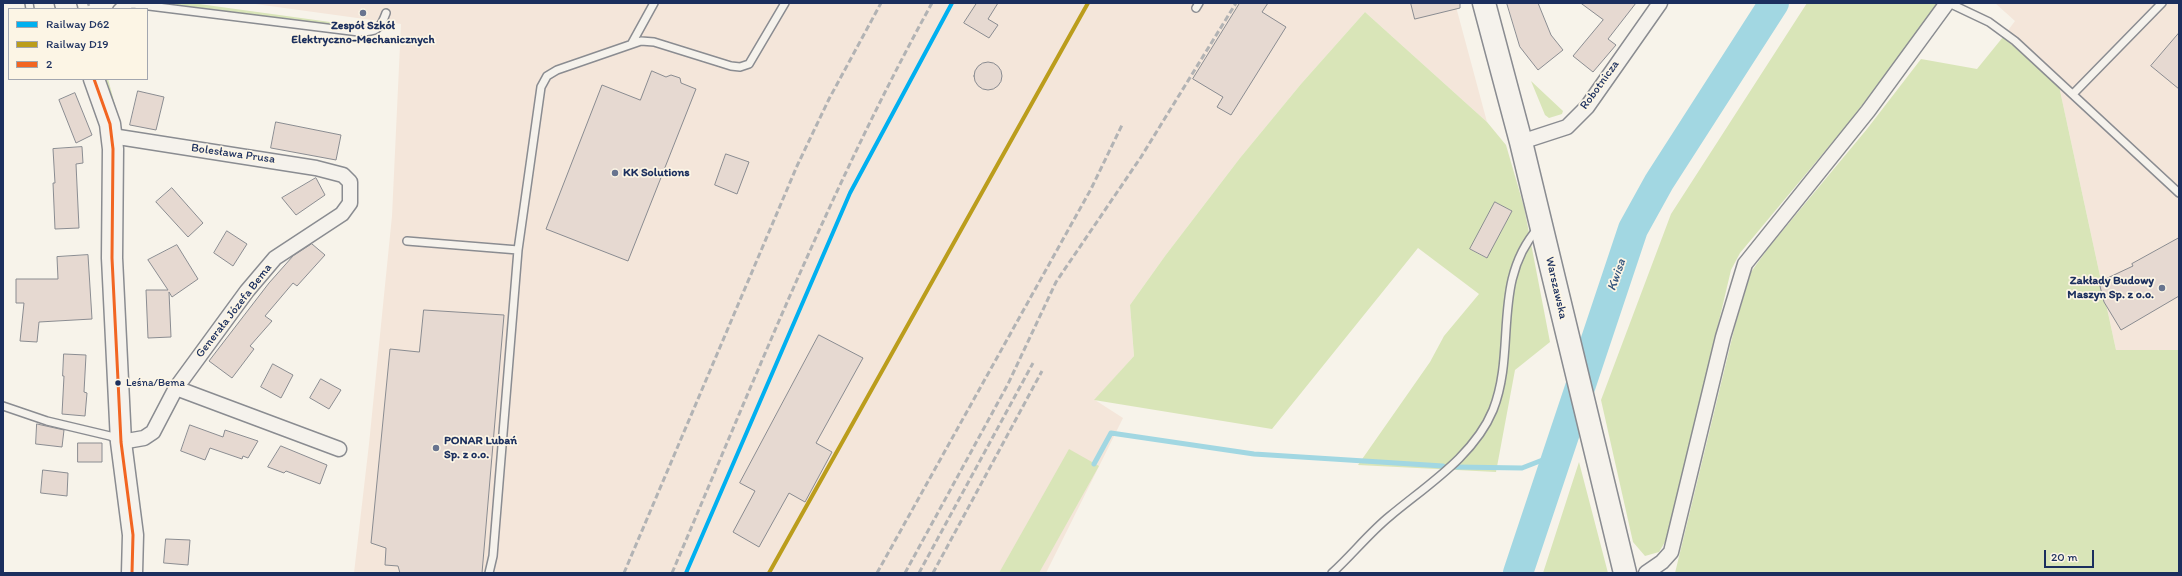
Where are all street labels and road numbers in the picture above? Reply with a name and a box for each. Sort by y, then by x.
street label: Robotnicza [1577,58,1623,112]
street label: Bolesława Prusa [190,141,276,167]
street label: Warszawska [1542,255,1570,321]
street label: Generała Józefa Bema [193,261,275,361]

